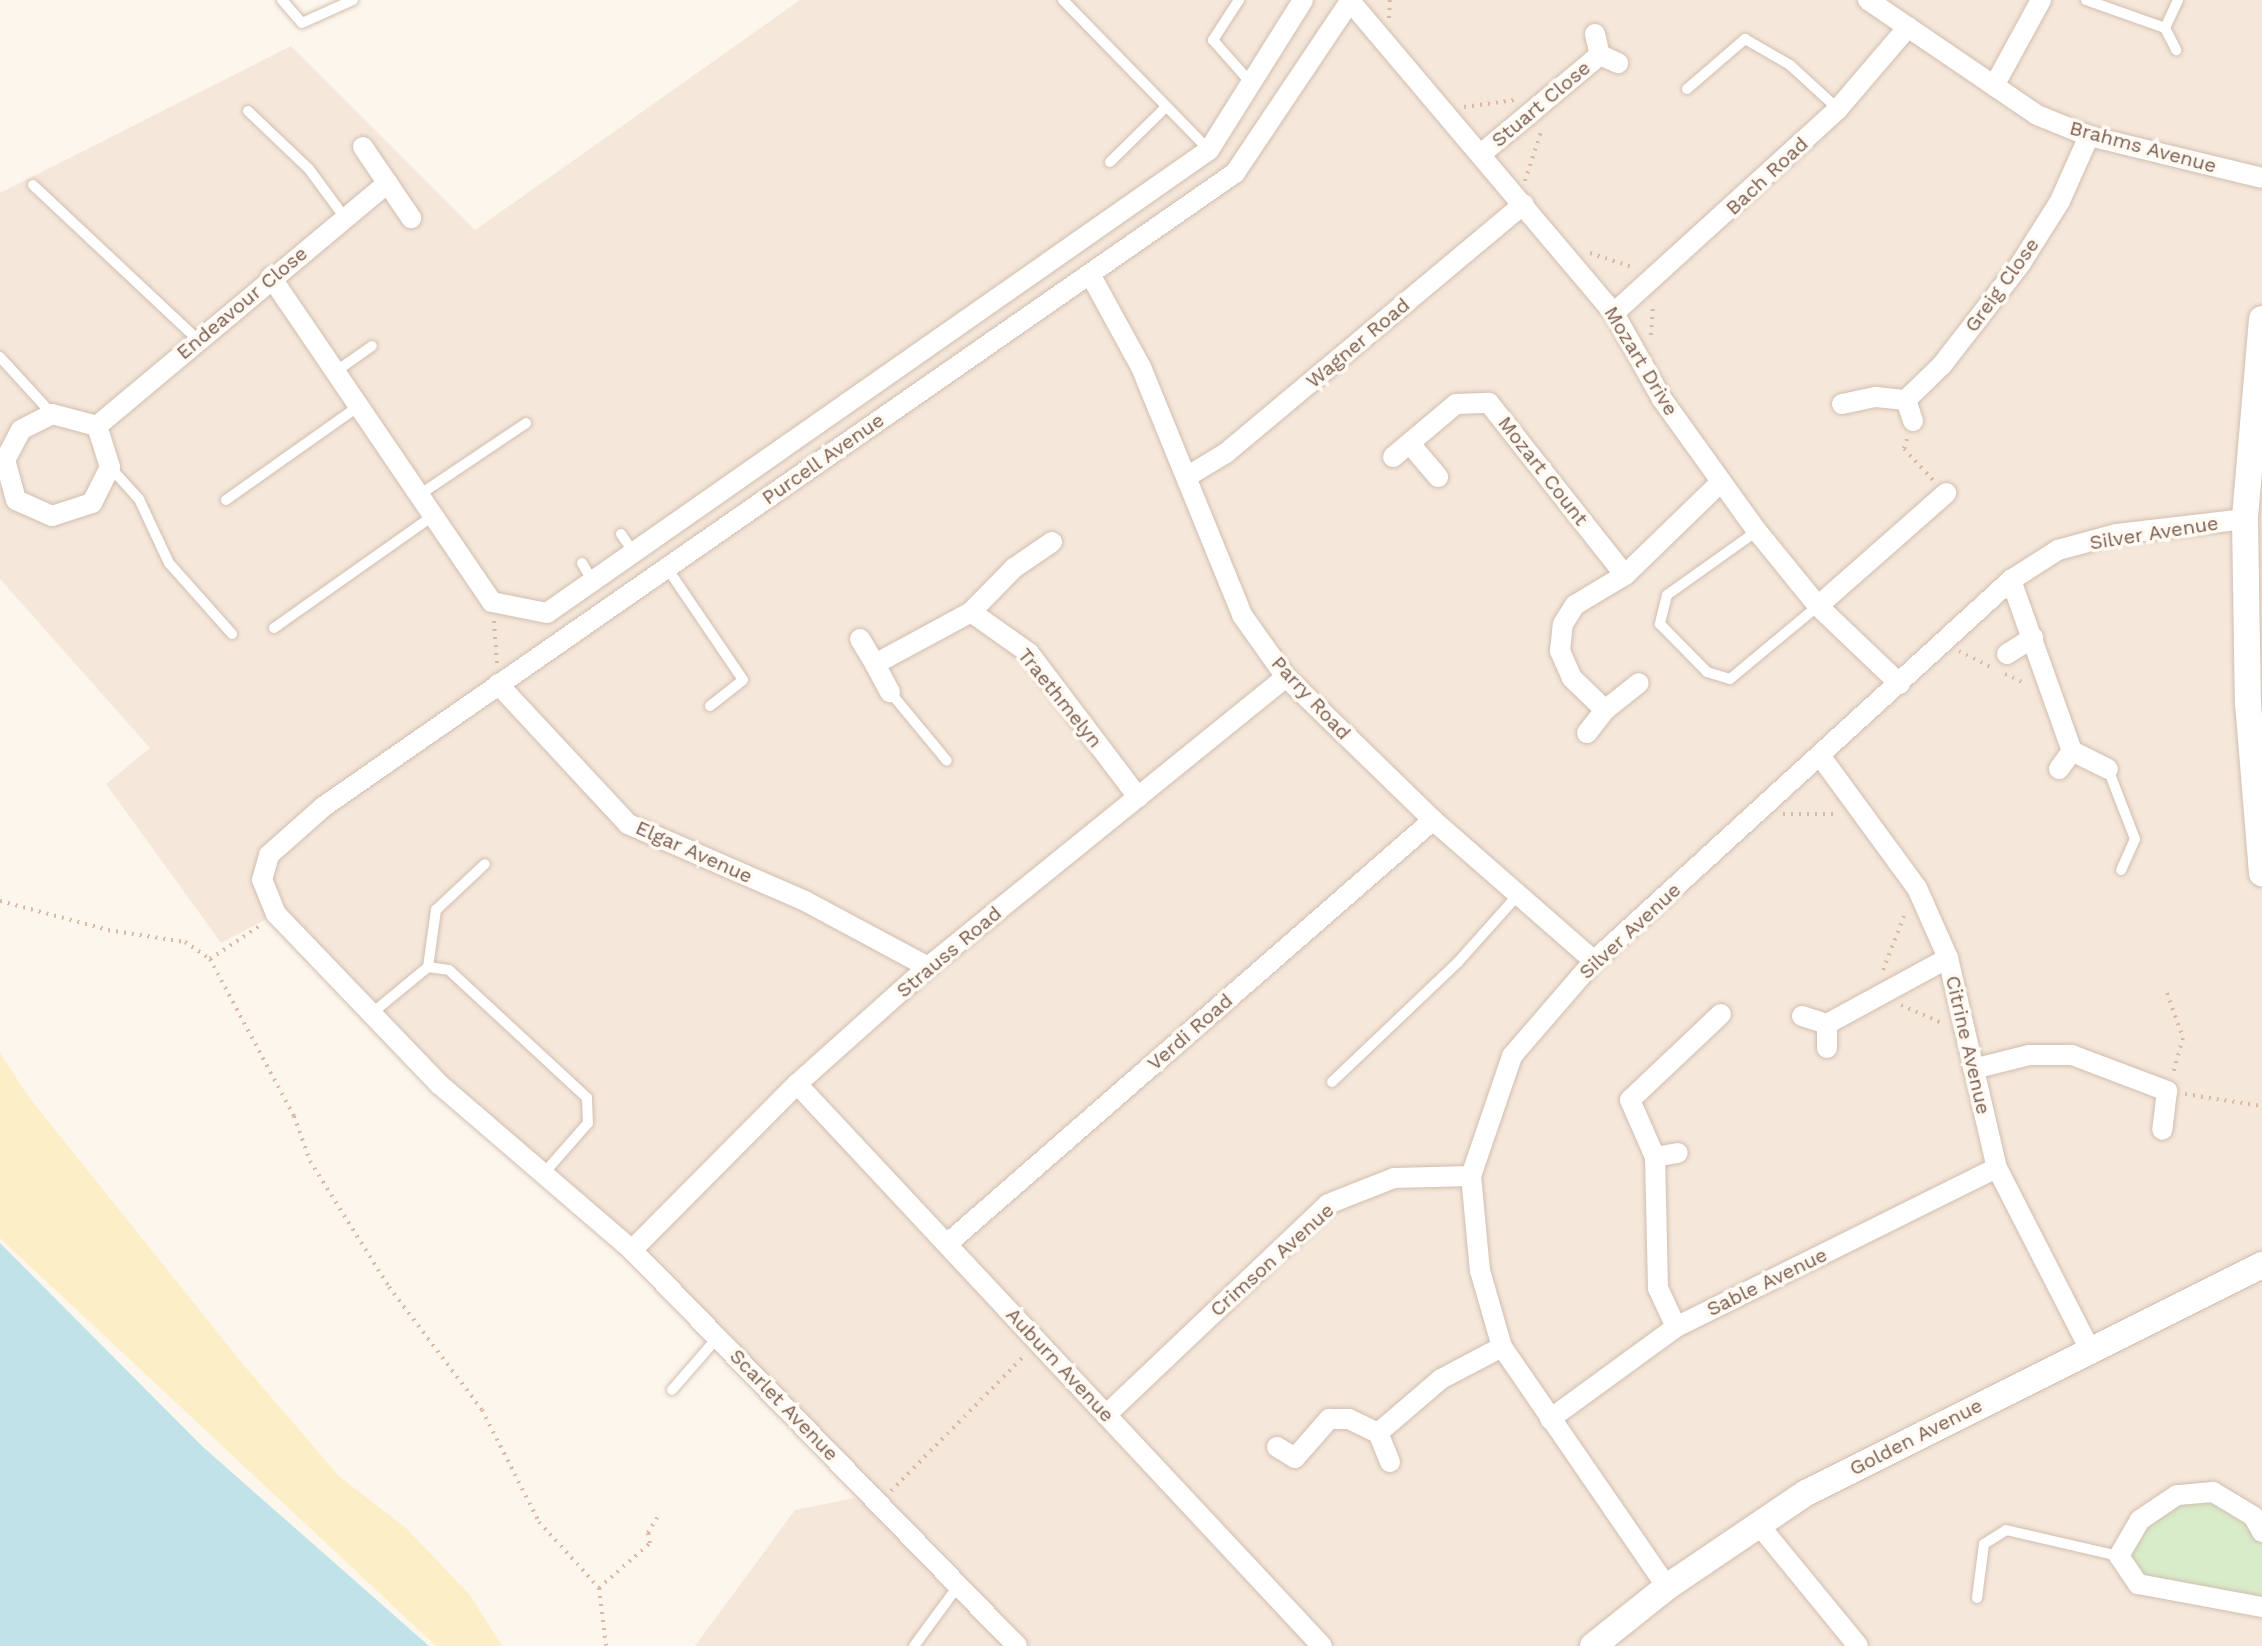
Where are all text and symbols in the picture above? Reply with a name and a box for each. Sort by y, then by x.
street label: Stuart Close [1487,56,1595,152]
street label: Brahms Avenue [2067,116,2219,178]
street label: Bach Road [1721,132,1813,220]
street label: Greig Close [1960,233,2044,337]
street label: Endeavour Close [172,241,312,365]
street label: Wagner Road [1301,293,1415,393]
street label: Mozart Drive [1599,302,1683,420]
street label: Purcell Avenue [757,408,889,510]
street label: Mozart Count [1493,412,1593,530]
street label: Silver Avenue [2087,511,2221,555]
street label: Traethmelyn [1013,644,1107,752]
street label: Parry Road [1266,651,1356,745]
street label: Elgar Avenue [631,815,757,889]
street label: Silver Avenue [1574,877,1686,985]
street label: Strauss Road [892,901,1006,1003]
street label: Citrine Avenue [1940,973,1996,1117]
street label: Verdi Road [1143,989,1237,1075]
street label: Crimson Avenue [1205,1198,1339,1322]
street label: Sable Avenue [1703,1242,1831,1322]
street label: Auburn Avenue [1001,1303,1119,1427]
street label: Scarlet Avenue [724,1344,844,1466]
street label: Golden Avenue [1845,1393,1987,1481]

